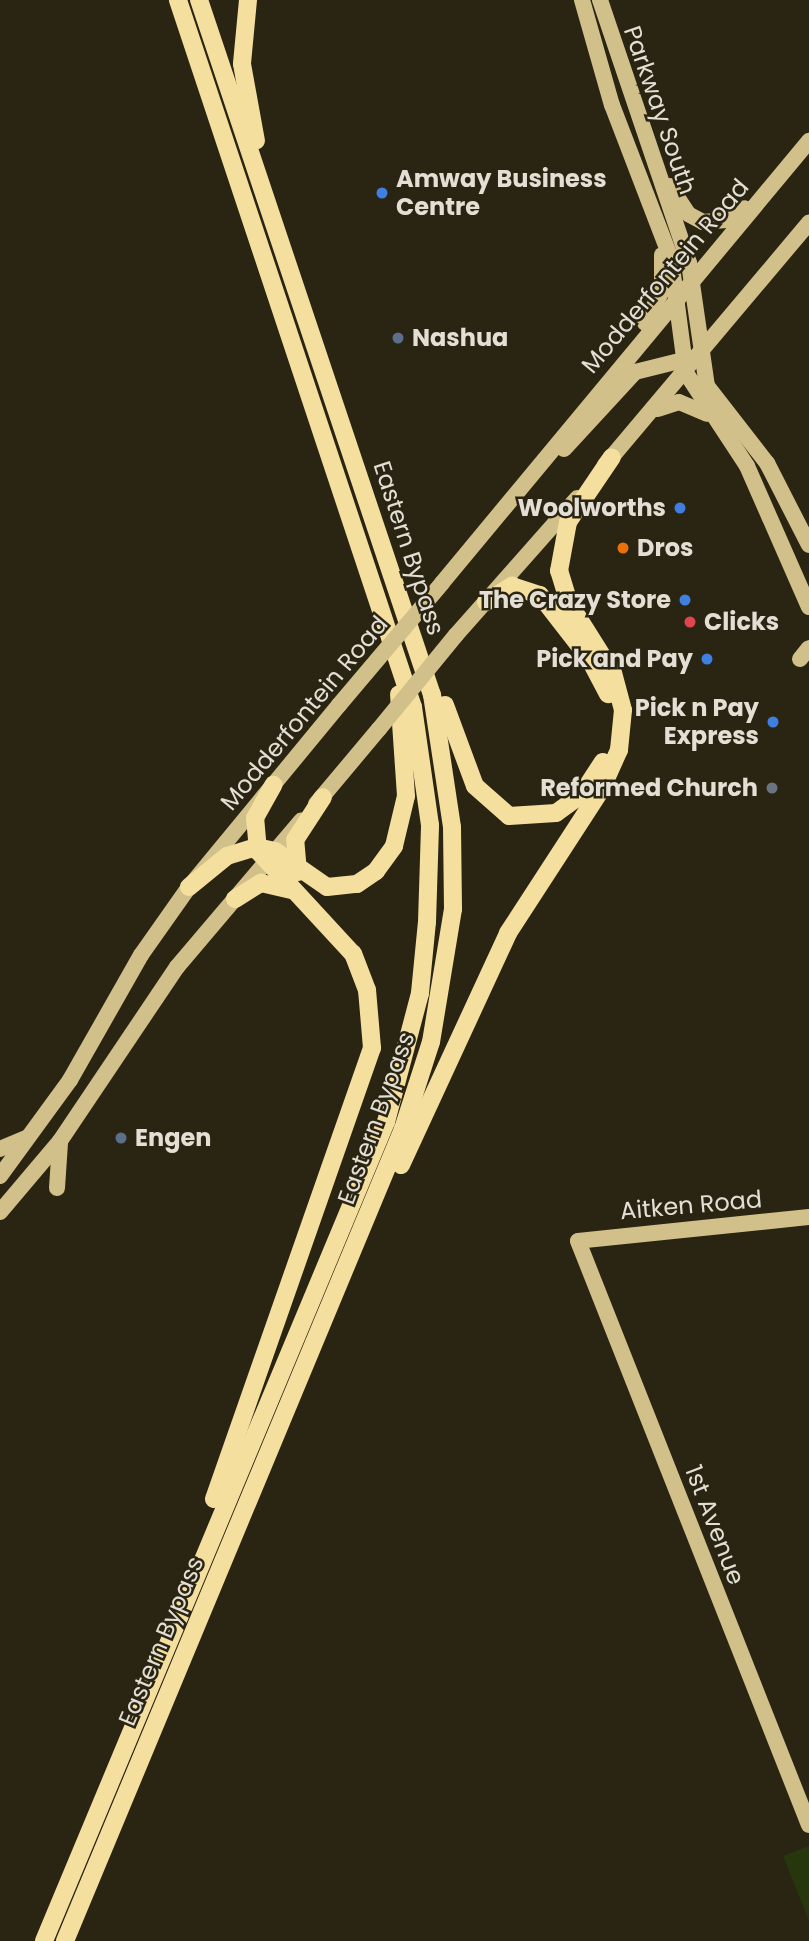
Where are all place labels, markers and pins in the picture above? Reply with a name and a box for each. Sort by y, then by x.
place label: Amway Business Centre [396,165,607,221]
marker: Amway Business Centre [374,185,390,201]
place label: Nashua [412,324,508,352]
marker: Nashua [390,330,406,346]
place label: Woolworths [517,494,666,522]
marker: Woolworths [672,500,688,516]
place label: Dros [637,534,693,562]
marker: Dros [615,540,631,556]
place label: The Crazy Store [479,586,671,614]
marker: The Crazy Store [677,592,693,608]
place label: Clicks [704,608,779,636]
marker: Clicks [682,614,698,630]
place label: Pick and Pay [536,645,693,673]
marker: Pick and Pay [699,651,715,667]
place label: Pick n Pay Express [635,694,759,750]
marker: Pick n Pay Express [765,714,781,730]
place label: Reformed Church [540,774,758,802]
marker: Reformed Church [764,780,780,796]
place label: Engen [135,1124,211,1152]
marker: Engen [113,1130,129,1146]

